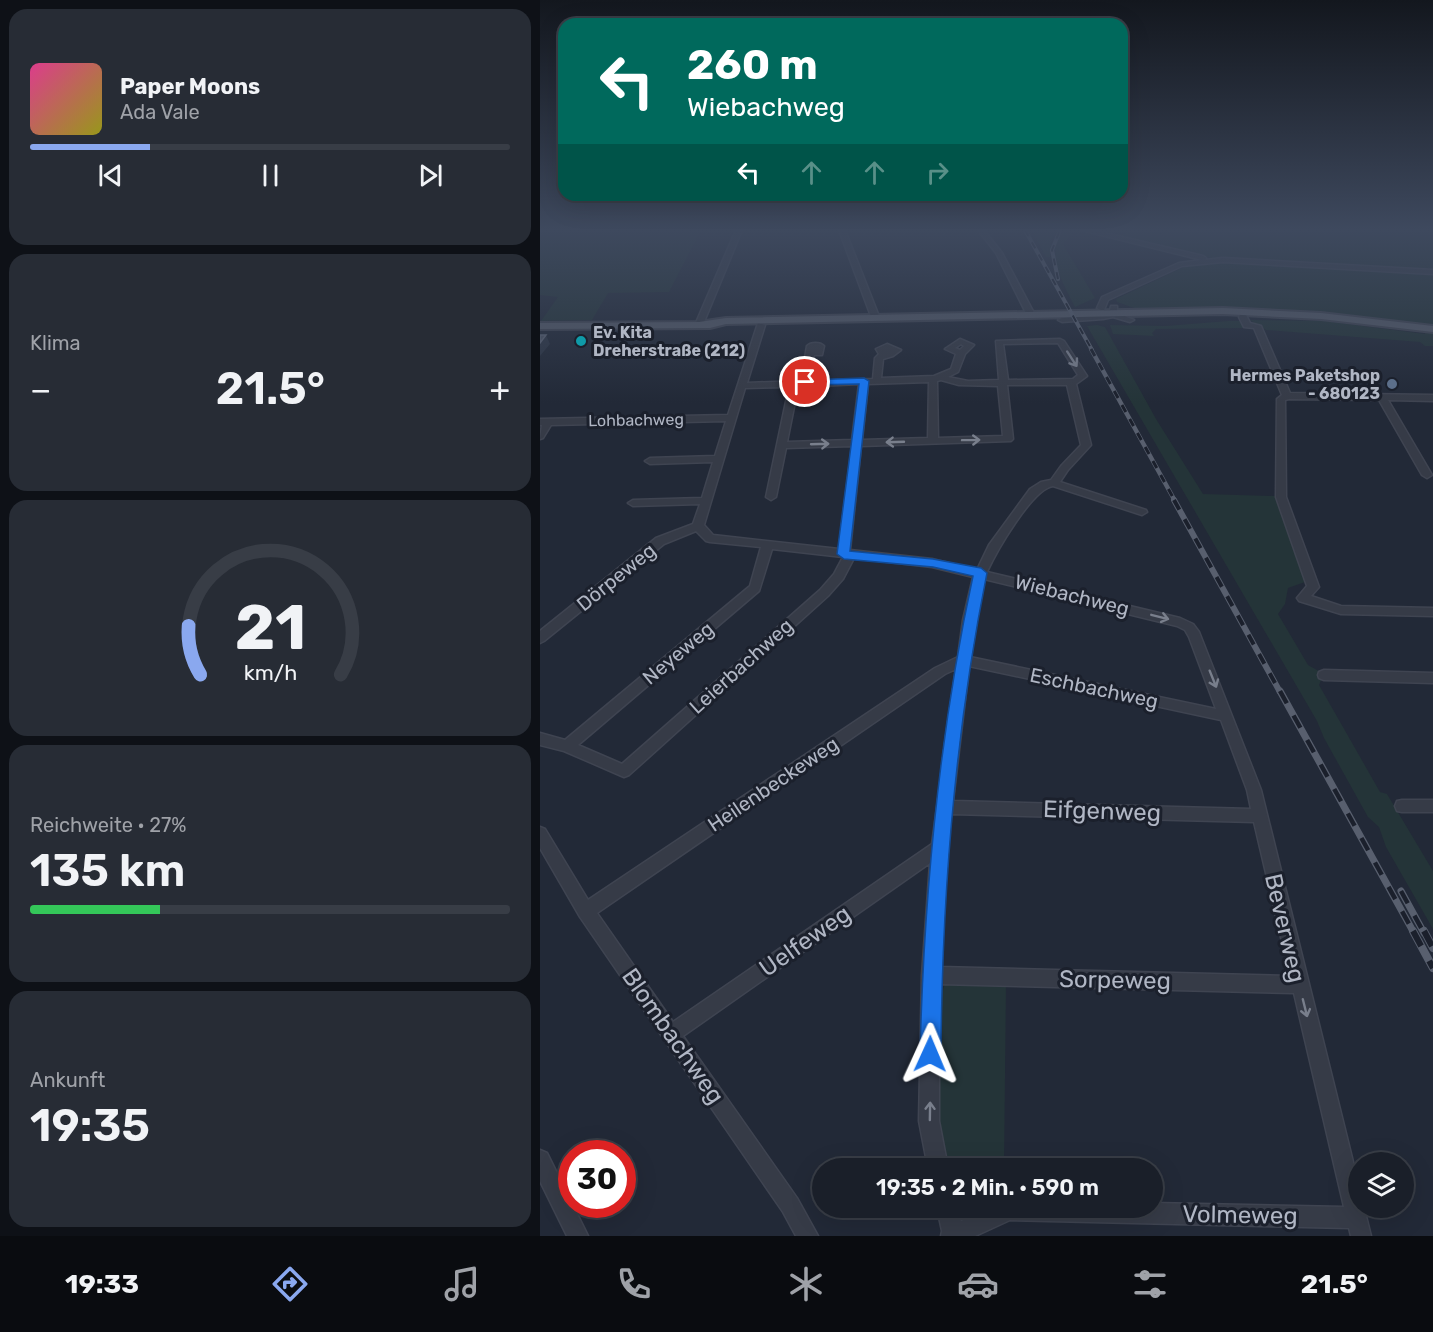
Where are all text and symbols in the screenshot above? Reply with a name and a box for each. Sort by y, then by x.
text: 260 m [687,40,818,90]
icon: left [588,42,666,120]
text: Paper Moons [120,73,260,100]
text: Wiebachweg [687,91,845,123]
text: Ada Vale [120,100,200,124]
icon: left [732,156,765,189]
icon: ahead [795,156,828,189]
icon: ahead [858,156,891,189]
icon: right [921,156,954,189]
icon: previous [94,159,127,192]
icon: pause [254,159,287,192]
icon: next [414,159,447,192]
place label: Ev. Kita Dreherstraße (212) [593,323,745,360]
text: Klima [30,331,81,355]
marker: Ev. Kita Dreherstraße (212) [574,334,588,348]
one-way arrow [1066,350,1079,367]
pin [779,356,830,407]
text: 21.5° [216,362,325,415]
icon: arrive [788,365,821,398]
place label: Hermes Paketshop - 680123 [1230,366,1380,403]
text: − [30,370,51,409]
text: + [489,370,510,409]
marker: Hermes Paketshop - 680123 [1385,377,1399,391]
street label: Lohbachweg [588,410,684,430]
one-way arrow [960,434,980,446]
one-way arrow [886,436,906,448]
one-way arrow [809,439,829,450]
street label: Dörpeweg [572,538,660,616]
street label: Wiebachweg [1012,569,1132,621]
text: 21 [234,591,306,665]
one-way arrow [1150,612,1169,624]
street label: Leierbachweg [684,613,798,719]
street label: Neyeweg [638,616,718,690]
text: km/h [243,660,297,685]
street label: Eschbachweg [1028,663,1160,713]
one-way arrow [1209,670,1220,688]
street label: Heilenbeckeweg [703,731,843,837]
street label: Eifgenweg [1042,795,1162,827]
text: Reichweite · 27% [30,813,187,837]
text: 135 km [30,844,185,897]
street label: Beverweg [1259,871,1311,985]
street label: Uelfeweg [754,899,856,983]
street label: Blombachweg [616,963,730,1109]
street label: Sorpeweg [1059,965,1171,995]
one-way arrow [1299,999,1311,1018]
position arrow [898,1022,962,1086]
text: Ankunft [30,1068,105,1092]
text: 19:35 [30,1099,150,1152]
one-way arrow [924,1101,936,1121]
speed limit sign: 30 [558,1140,636,1218]
map controls [1348,1152,1414,1218]
button: layers [1348,1152,1414,1218]
text: 19:35 · 2 Min. · 590 m [876,1174,1099,1201]
street label: Volmeweg [1182,1200,1298,1230]
icon: directions [269,1263,311,1305]
icon: music [441,1263,483,1305]
icon: phone [613,1263,655,1305]
icon: climate [785,1263,827,1305]
icon: car [957,1263,999,1305]
icon: filters [1129,1263,1171,1305]
text: 19:33 [65,1268,139,1300]
text: 21.5° [1301,1268,1368,1300]

